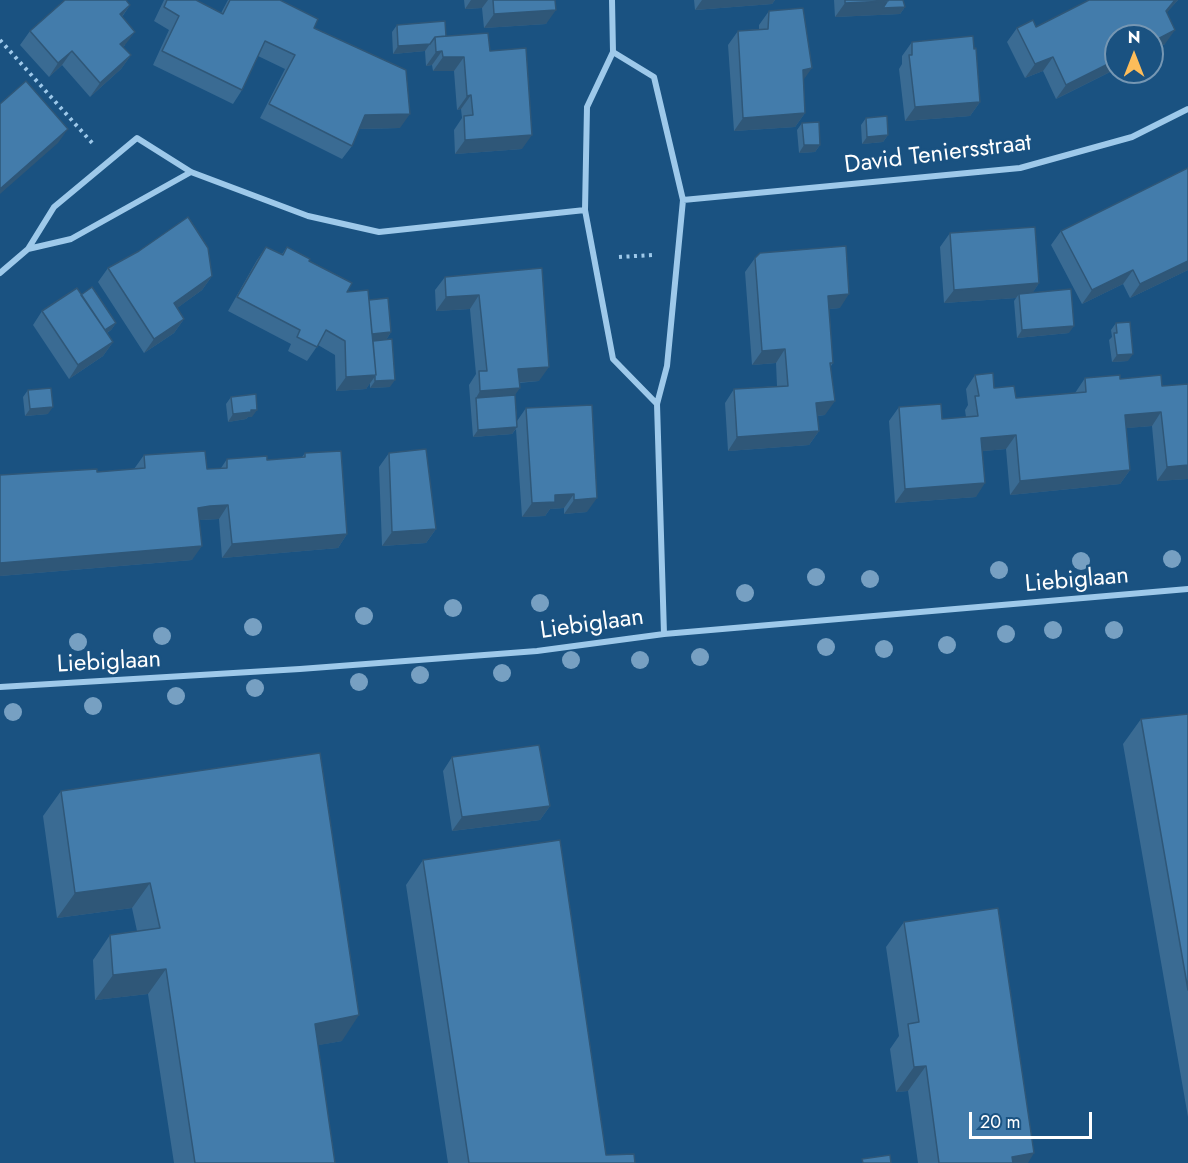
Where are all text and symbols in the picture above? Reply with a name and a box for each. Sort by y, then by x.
north arrow [1104,24,1164,84]
text: N [1128,26,1140,49]
street label: David Teniersstraat [843,129,1033,181]
street label: Liebiglaan [1024,562,1130,600]
street label: Liebiglaan [538,603,646,647]
street label: Liebiglaan [56,646,162,680]
scale bar [972,1100,1095,1138]
text: 20 m [980,1109,1020,1135]

